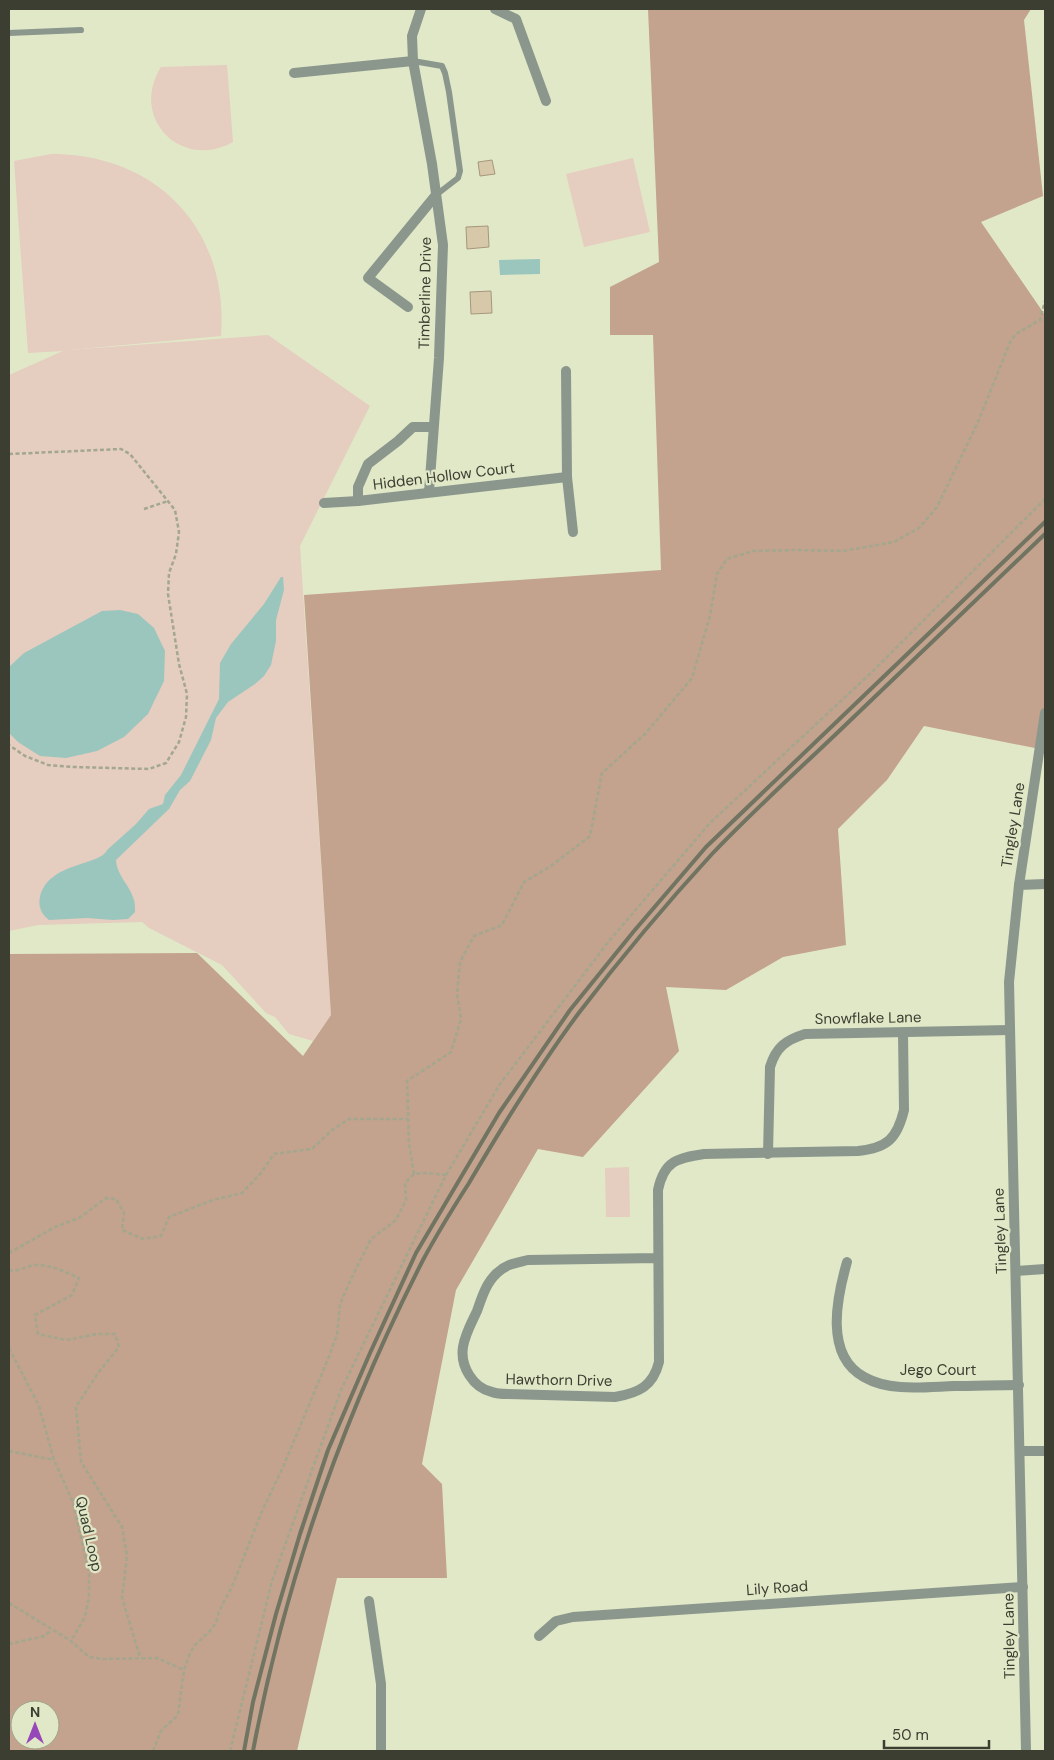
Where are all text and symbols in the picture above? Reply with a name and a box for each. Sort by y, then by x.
street label: Timberline Drive [414,237,436,349]
street label: Hidden Hollow Court [372,457,516,495]
street label: Tingley Lane [996,781,1030,869]
street label: Snowflake Lane [814,1007,922,1029]
street label: Tingley Lane [989,1188,1011,1274]
street label: Jego Court [900,1360,976,1380]
street label: Hawthorn Drive [505,1369,613,1391]
street label: Quad Loop [71,1494,107,1574]
street label: Lily Road [745,1576,809,1600]
street label: Tingley Lane [998,1593,1020,1679]
north arrow [10,1700,60,1750]
text: N [30,1703,40,1721]
scale bar [884,1718,989,1750]
text: 50 m [892,1725,929,1745]

